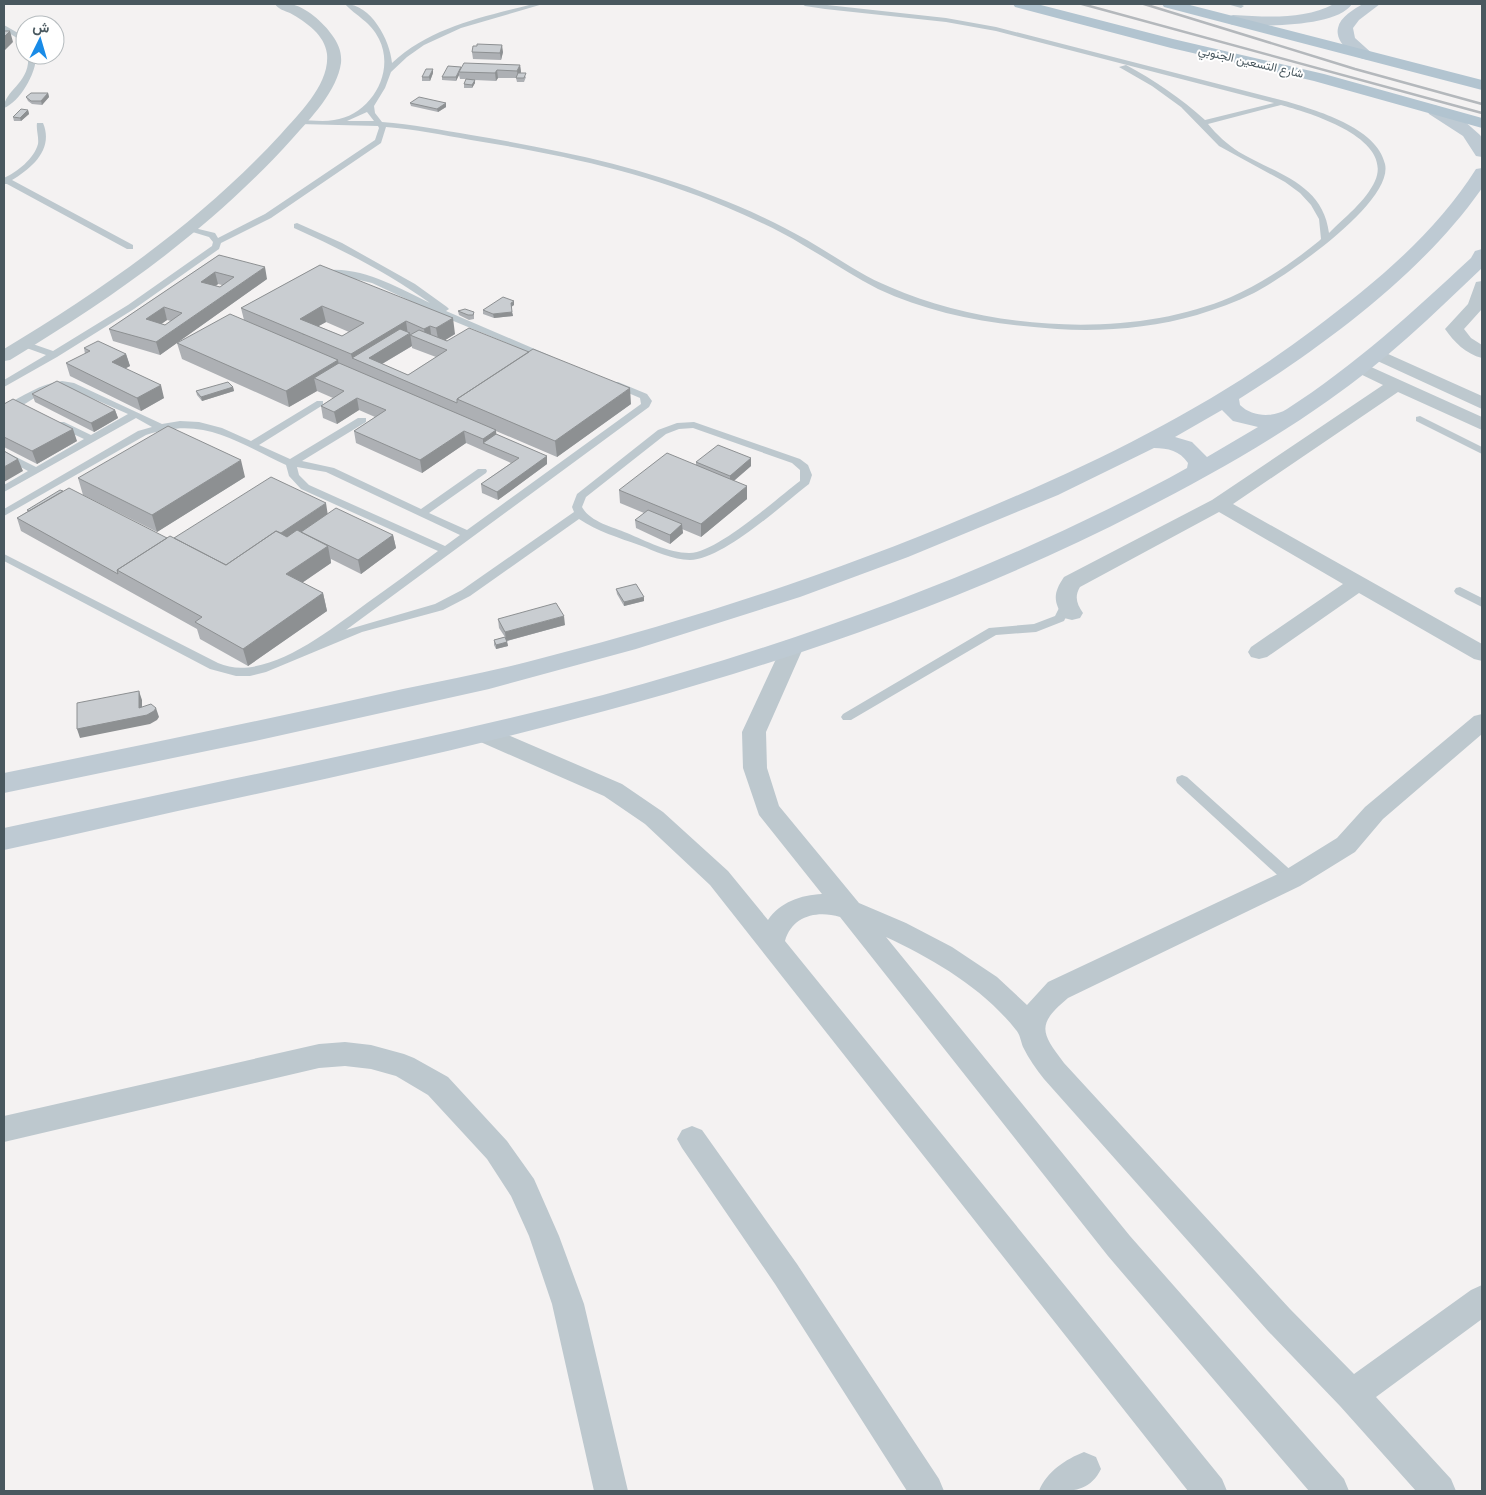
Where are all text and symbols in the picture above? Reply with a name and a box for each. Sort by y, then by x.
north arrow [15,15,65,65]
text: ش [32,17,50,37]
street label: شارع التسعين الجنوبي [1196,42,1305,84]

